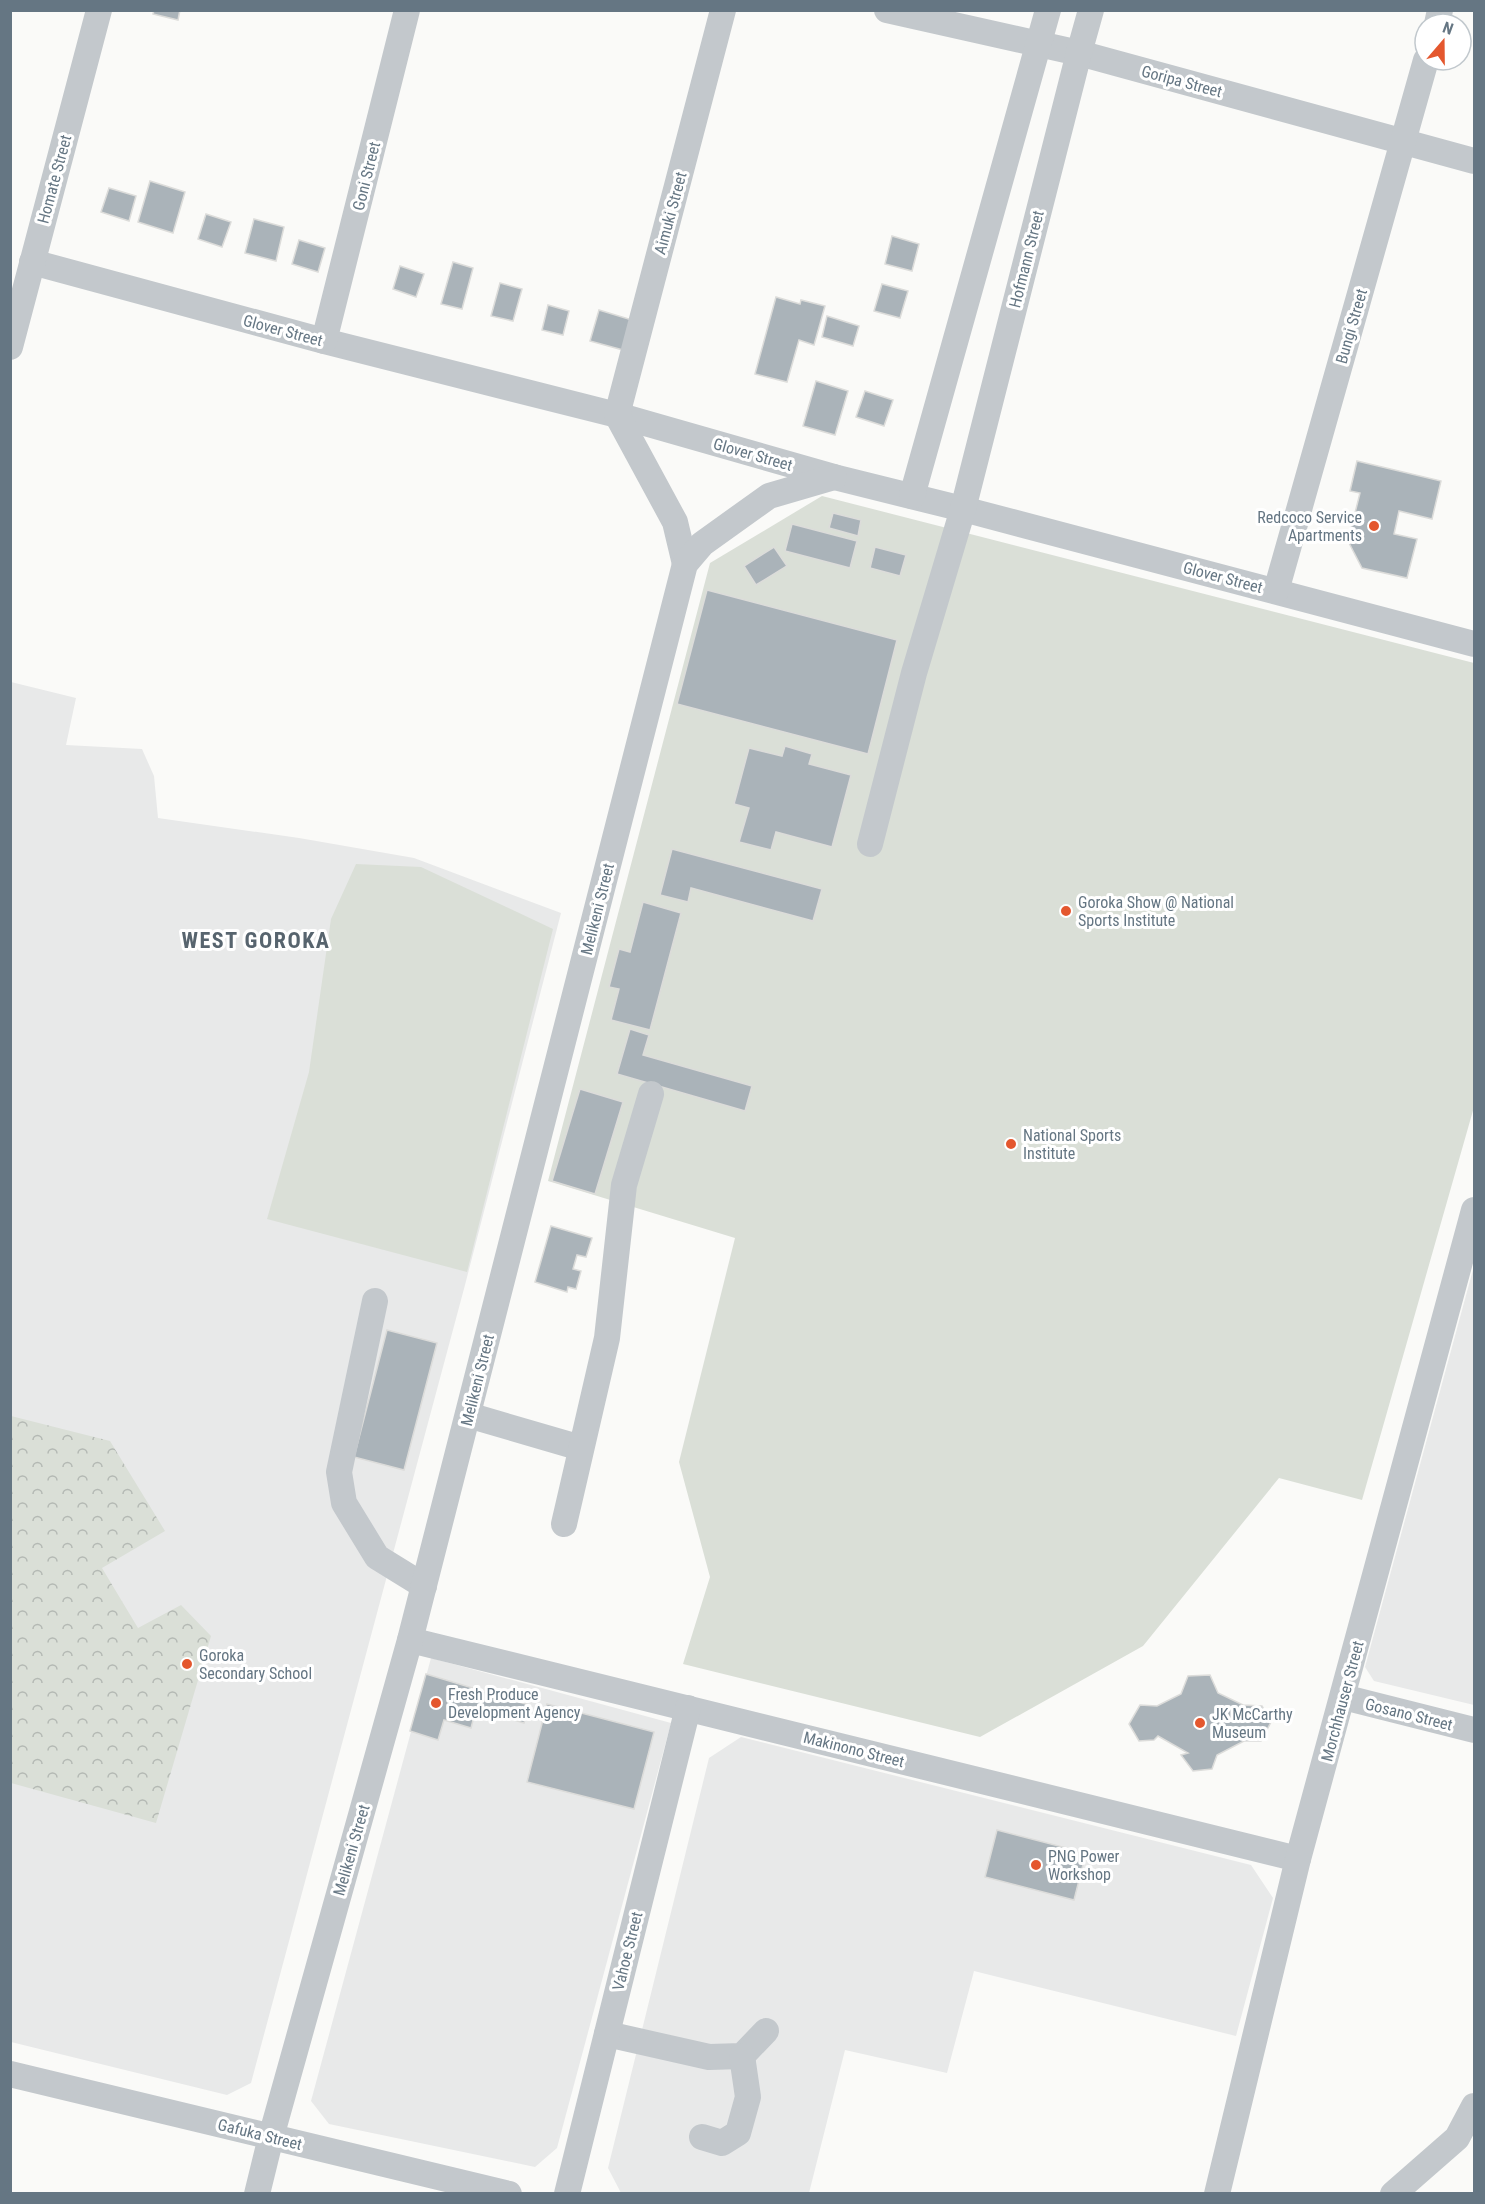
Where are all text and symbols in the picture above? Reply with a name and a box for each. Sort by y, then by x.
north arrow [1413,12,1473,72]
text: N [1440,18,1456,39]
street label: Goripa Street [1139,62,1225,101]
street label: Homate Street [34,132,76,226]
street label: Goni Street [349,140,384,212]
street label: Aimuki Street [650,169,691,257]
street label: Hofmann Street [1005,208,1048,310]
street label: Bungi Street [1332,286,1371,366]
street label: Glover Street [241,311,325,350]
street label: Glover Street [711,434,795,475]
place label: Redcoco Service Apartments [1257,508,1362,545]
marker: Redcoco Service Apartments [1367,519,1381,533]
street label: Glover Street [1181,558,1265,597]
street label: Melikeni Street [577,861,618,957]
place label: Goroka Show @ National Sports Institute [1078,893,1234,930]
marker: Goroka Show @ National Sports Institute [1059,904,1073,918]
district label: WEST GOROKA [182,928,330,953]
place label: National Sports Institute [1023,1126,1121,1163]
marker: National Sports Institute [1004,1137,1018,1151]
street label: Melikeni Street [457,1332,498,1428]
street label: Morchhauser Street [1317,1639,1368,1763]
place label: Goroka Secondary School [199,1646,312,1683]
marker: Goroka Secondary School [180,1657,194,1671]
place label: Fresh Produce Development Agency [448,1685,581,1722]
street label: Gosano Street [1363,1694,1455,1735]
marker: Fresh Produce Development Agency [429,1696,443,1710]
place label: JK McCarthy Museum [1212,1705,1293,1742]
marker: JK McCarthy Museum [1193,1716,1207,1730]
street label: Makinono Street [801,1728,907,1771]
street label: Melikeni Street [329,1802,374,1898]
place label: PNG Power Workshop [1048,1847,1120,1884]
marker: PNG Power Workshop [1029,1858,1043,1872]
street label: Vahoe Street [609,1909,647,1993]
street label: Gafuka Street [216,2115,304,2154]

